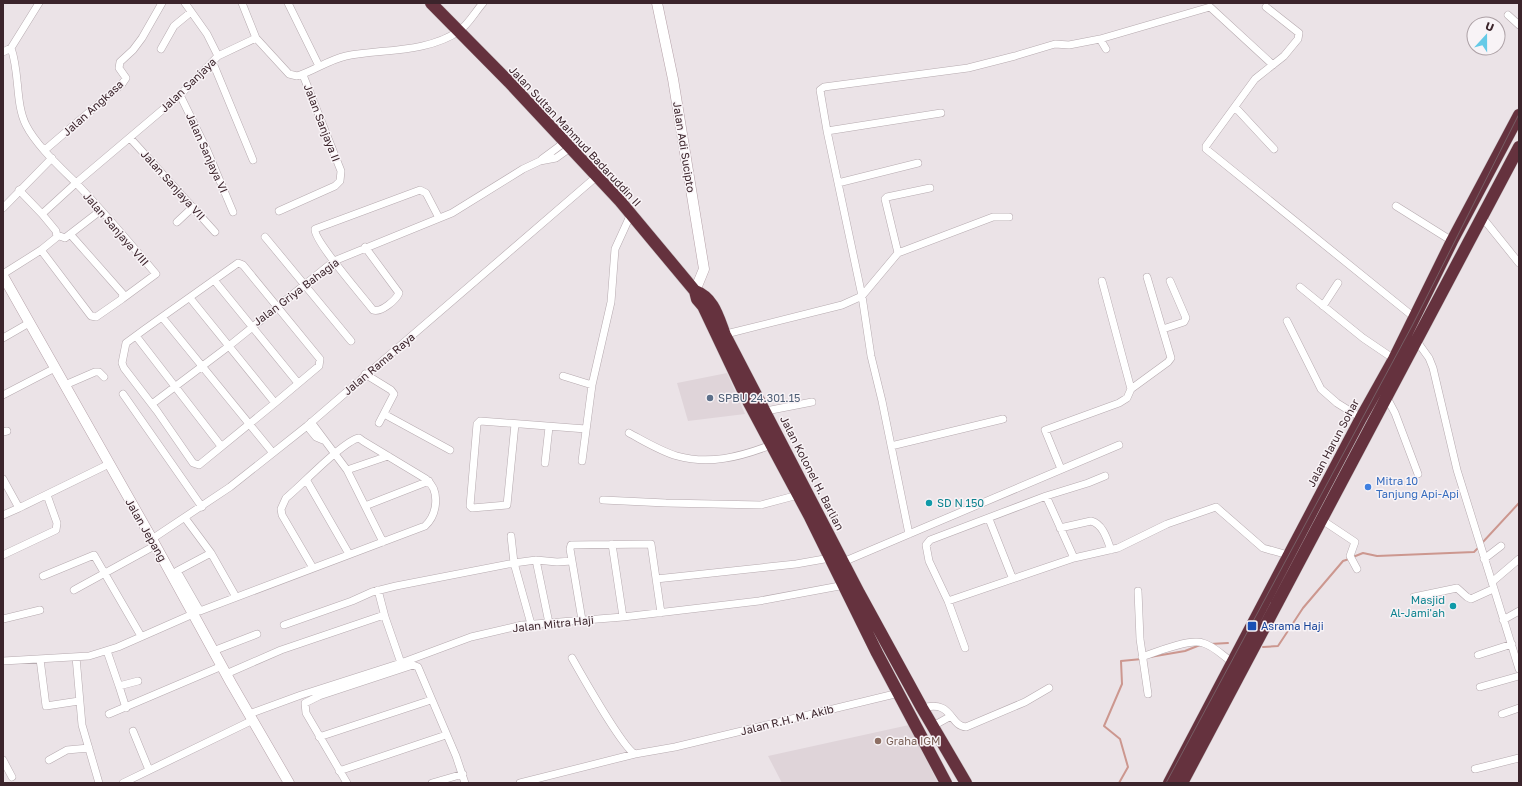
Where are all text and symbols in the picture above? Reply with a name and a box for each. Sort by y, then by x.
north arrow [1466,16,1506,56]
text: U [1484,19,1496,34]
street label: Jalan Sanjaya [157,55,218,115]
street label: Jalan Sultan Mahmud Badaruddin II [507,63,644,209]
street label: Jalan Angkasa [60,77,126,138]
street label: Jalan Sanjaya II [302,82,343,164]
street label: Jalan Adi Sucipto [671,101,698,194]
street label: Jalan Sanjaya VI [184,111,231,195]
street label: Jalan Sanjaya VII [139,147,208,222]
street label: Jalan Sanjaya VIII [81,189,152,268]
street label: Jalan Griya Bahagia [250,255,341,328]
street label: Jalan Rama Raya [340,330,417,397]
place label: SPBU 24.301.15 [718,391,800,404]
marker: SPBU 24.301.15 [705,393,715,403]
street label: Jalan Harun Sohar [1304,396,1362,489]
street label: Jalan Kolonel H. Barlian [778,413,847,532]
place label: Mitra 10 Tanjung Api-Api [1376,474,1459,500]
marker: Mitra 10 Tanjung Api-Api [1363,482,1373,492]
street label: Jalan Jepang [123,496,170,564]
place label: SD N 150 [937,496,984,509]
marker: SD N 150 [924,498,934,508]
place label: Masjid Al-Jami'ah [1390,593,1445,619]
marker: Masjid Al-Jami'ah [1448,601,1458,611]
street label: Jalan Mitra Haji [511,613,594,634]
place label: Asrama Haji [1261,619,1324,632]
marker: Asrama Haji [1246,620,1258,632]
street label: Jalan R.H. M. Akib [739,702,835,737]
place label: Graha IGM [886,734,941,747]
marker: Graha IGM [873,736,883,746]

